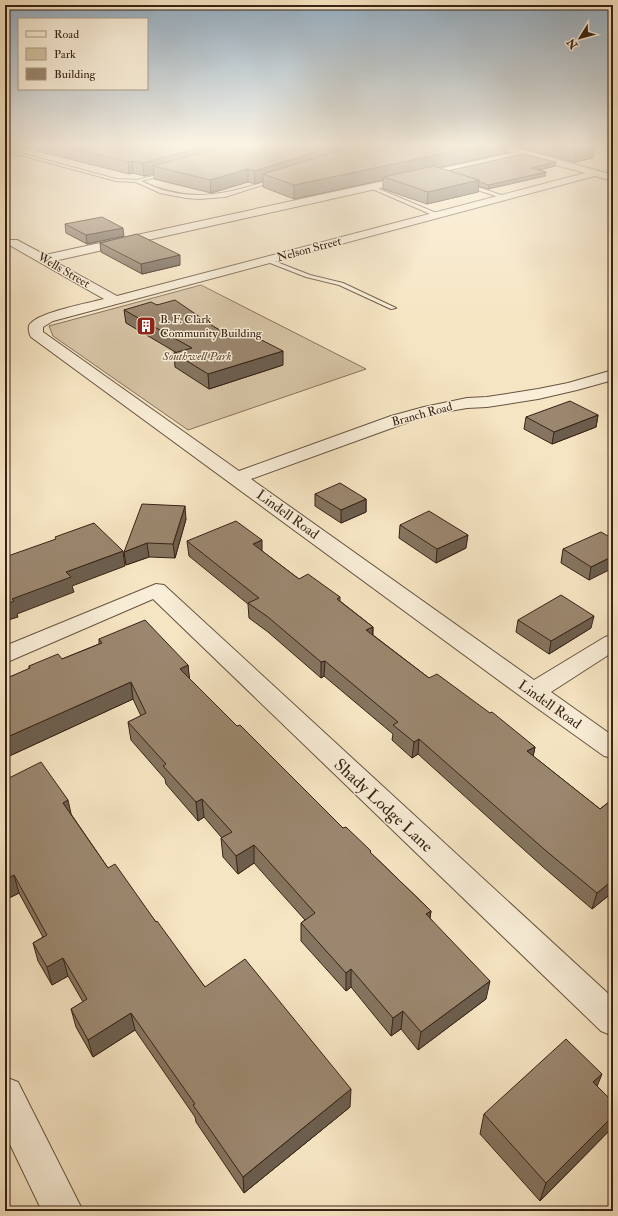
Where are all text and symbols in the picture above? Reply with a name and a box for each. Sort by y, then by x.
legend [18,18,148,90]
north arrow [560,18,600,58]
text: Road [54,27,79,42]
text: N [564,35,581,52]
text: Park [54,47,76,62]
text: Building [54,67,97,82]
street label: Nelson Street [275,234,343,265]
street label: Wells Street [34,249,93,291]
place label: B. F. Clark Community Building [160,312,263,341]
building icon: B. F. Clark Community Building [135,315,157,337]
park label: Southwell Park [162,349,232,364]
street label: Branch Road [390,399,454,430]
street label: Lindell Road [253,486,322,543]
street label: Lindell Road [515,676,585,732]
street label: Shady Lodge Lane [329,754,438,857]

